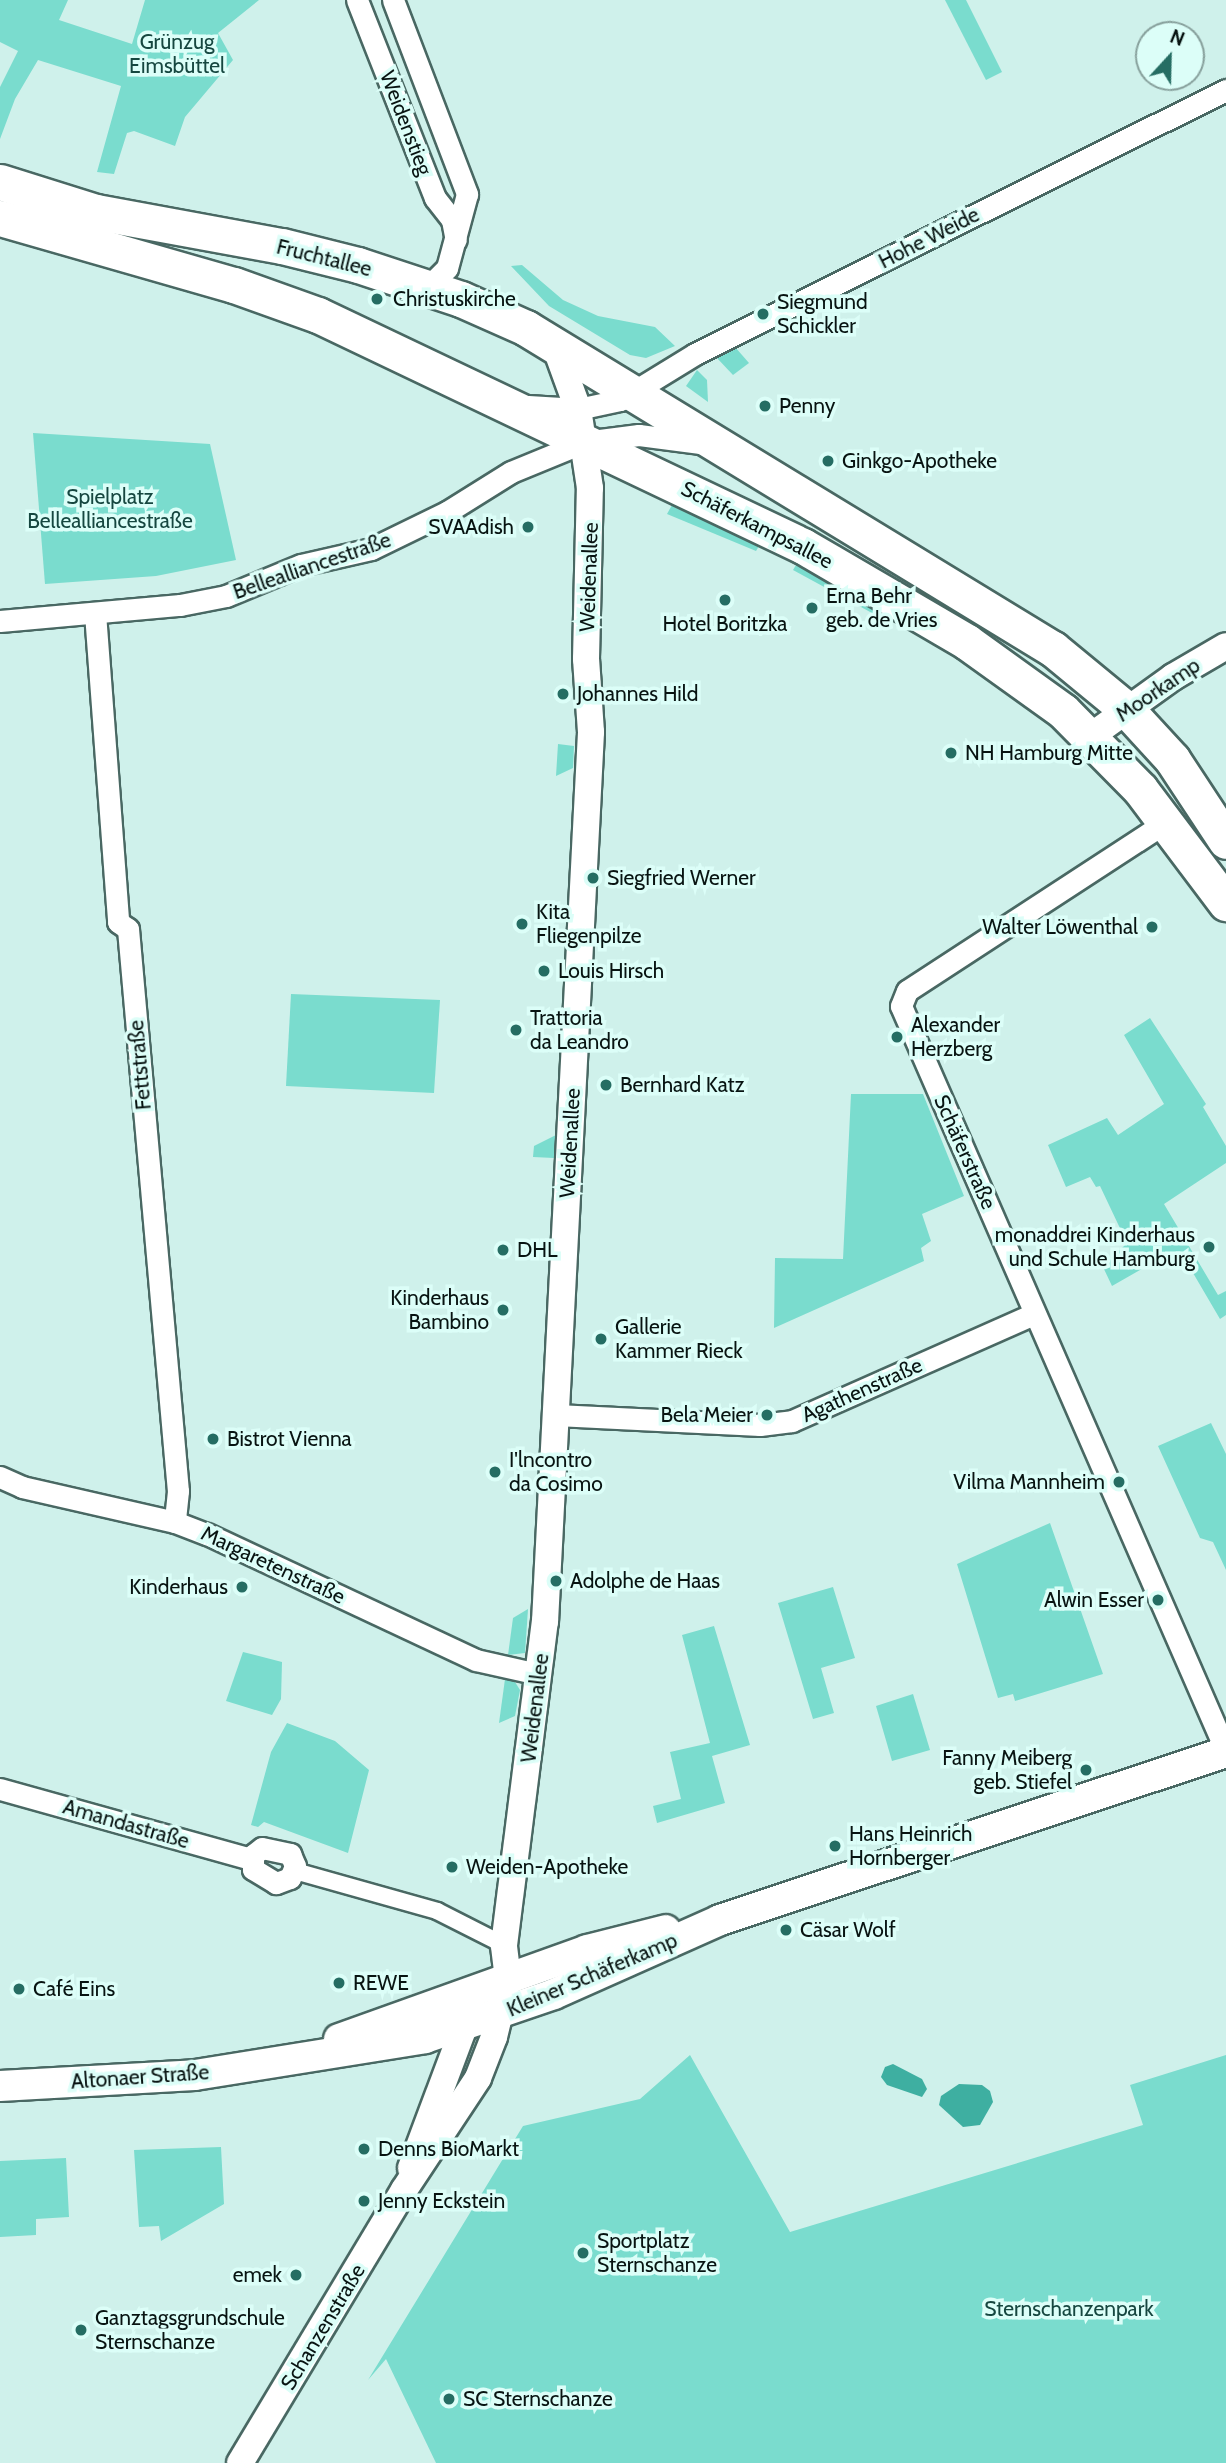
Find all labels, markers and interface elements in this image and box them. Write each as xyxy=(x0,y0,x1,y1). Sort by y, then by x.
north arrow xyxy=(1135,21,1205,91)
text: N xyxy=(1167,25,1188,51)
park label: Grünzug Eimsbüttel xyxy=(129,29,225,79)
street label: Weidenstieg xyxy=(375,67,437,179)
street label: Hohe Weide xyxy=(874,202,984,274)
street label: Fruchtallee xyxy=(274,234,374,282)
place label: Christuskirche xyxy=(393,286,516,312)
marker: Christuskirche xyxy=(367,289,387,309)
place label: Siegmund Schickler xyxy=(777,289,868,339)
marker: Siegmund Schickler xyxy=(755,306,771,322)
place label: Penny xyxy=(779,393,835,419)
marker: Penny xyxy=(757,398,773,414)
place label: Ginkgo-Apotheke xyxy=(842,448,997,474)
marker: Ginkgo-Apotheke xyxy=(820,453,836,469)
street label: Schäferkampsallee xyxy=(677,476,837,574)
park label: Spielplatz Bellealliancestraße xyxy=(27,484,193,534)
place label: SVAAdish xyxy=(428,514,514,540)
marker: SVAAdish xyxy=(520,519,536,535)
street label: Weidenallee xyxy=(574,522,604,632)
street label: Bellealliancestraße xyxy=(230,527,394,605)
place label: Erna Behr geb. de Vries xyxy=(826,583,937,633)
marker: Hotel Boritzka xyxy=(717,592,733,608)
marker: Erna Behr geb. de Vries xyxy=(804,600,820,616)
place label: Hotel Boritzka xyxy=(663,611,787,637)
street label: Moorkamp xyxy=(1111,653,1205,727)
place label: Johannes Hild xyxy=(577,681,698,707)
marker: Johannes Hild xyxy=(555,686,571,702)
place label: NH Hamburg Mitte xyxy=(965,740,1133,766)
marker: NH Hamburg Mitte xyxy=(943,745,959,761)
place label: Siegfried Werner xyxy=(607,865,756,891)
marker: Siegfried Werner xyxy=(585,870,601,886)
place label: Kita Fliegenpilze xyxy=(536,899,642,949)
place label: Walter Löwenthal xyxy=(982,914,1138,940)
marker: Kita Fliegenpilze xyxy=(514,916,530,932)
marker: Walter Löwenthal xyxy=(1144,919,1160,935)
place label: Louis Hirsch xyxy=(558,958,664,984)
marker: Louis Hirsch xyxy=(536,963,552,979)
place label: Trattoria da Leandro xyxy=(530,1005,629,1055)
place label: Alexander Herzberg xyxy=(911,1012,1000,1062)
street label: Fettstraße xyxy=(124,1019,156,1111)
marker: Trattoria da Leandro xyxy=(508,1022,524,1038)
marker: Alexander Herzberg xyxy=(889,1029,905,1045)
place label: Bernhard Katz xyxy=(620,1072,745,1098)
marker: Bernhard Katz xyxy=(598,1077,614,1093)
street label: Weidenallee xyxy=(555,1088,585,1198)
street label: Schäferstraße xyxy=(929,1091,1001,1213)
place label: monaddrei Kinderhaus und Schule Hamburg xyxy=(995,1222,1195,1272)
place label: DHL xyxy=(517,1237,558,1263)
marker: monaddrei Kinderhaus und Schule Hamburg xyxy=(1201,1239,1217,1255)
marker: DHL xyxy=(495,1242,511,1258)
place label: Kinderhaus Bambino xyxy=(390,1285,489,1335)
marker: Kinderhaus Bambino xyxy=(495,1302,511,1318)
place label: Gallerie Kammer Rieck xyxy=(615,1314,743,1364)
marker: Gallerie Kammer Rieck xyxy=(593,1331,609,1347)
street label: Agathenstraße xyxy=(798,1352,926,1428)
place label: Bela Meier xyxy=(661,1402,753,1428)
marker: Bela Meier xyxy=(759,1407,775,1423)
place label: Bistrot Vienna xyxy=(227,1426,352,1452)
marker: Bistrot Vienna xyxy=(205,1431,221,1447)
place label: I'lncontro da Cosimo xyxy=(509,1447,603,1497)
marker: I'lncontro da Cosimo xyxy=(487,1464,503,1480)
place label: Vilma Mannheim xyxy=(953,1469,1105,1495)
marker: Vilma Mannheim xyxy=(1111,1474,1127,1490)
street label: Margaretenstraße xyxy=(197,1521,349,1609)
place label: Adolphe de Haas xyxy=(570,1568,720,1594)
marker: Adolphe de Haas xyxy=(548,1573,564,1589)
place label: Kinderhaus xyxy=(129,1574,228,1600)
marker: Kinderhaus xyxy=(234,1579,250,1595)
place label: Alwin Esser xyxy=(1044,1587,1144,1613)
marker: Alwin Esser xyxy=(1150,1592,1166,1608)
street label: Weidenallee xyxy=(516,1652,554,1764)
place label: Fanny Meiberg geb. Stiefel xyxy=(942,1745,1072,1795)
marker: Fanny Meiberg geb. Stiefel xyxy=(1078,1762,1094,1778)
street label: Amandastraße xyxy=(60,1794,192,1854)
place label: Hans Heinrich Hornberger xyxy=(849,1821,972,1871)
marker: Hans Heinrich Hornberger xyxy=(827,1838,843,1854)
place label: Weiden-Apotheke xyxy=(466,1854,628,1880)
marker: Weiden-Apotheke xyxy=(444,1859,460,1875)
place label: Cäsar Wolf xyxy=(800,1917,896,1943)
marker: Cäsar Wolf xyxy=(778,1922,794,1938)
street label: Kleiner Schäferkamp xyxy=(503,1928,681,2022)
place label: REWE xyxy=(353,1970,409,1996)
marker: REWE xyxy=(331,1975,347,1991)
place label: Café Eins xyxy=(33,1976,115,2002)
marker: Café Eins xyxy=(11,1981,27,1997)
street label: Altonaer Straße xyxy=(70,2060,210,2094)
place label: Denns BioMarkt xyxy=(378,2136,519,2162)
marker: Denns BioMarkt xyxy=(356,2141,372,2157)
place label: Jenny Eckstein xyxy=(378,2188,505,2214)
marker: Jenny Eckstein xyxy=(356,2193,372,2209)
place label: Sportplatz Sternschanze xyxy=(597,2228,717,2278)
marker: Sportplatz Sternschanze xyxy=(575,2245,591,2261)
street label: Schanzenstraße xyxy=(276,2260,370,2394)
place label: emek xyxy=(233,2262,282,2288)
marker: emek xyxy=(288,2267,304,2283)
park label: Sternschanzenpark xyxy=(984,2296,1154,2322)
place label: Ganztagsgrundschule Sternschanze xyxy=(95,2305,285,2355)
marker: Ganztagsgrundschule Sternschanze xyxy=(73,2322,89,2338)
place label: SC Sternschanze xyxy=(463,2386,613,2412)
marker: SC Sternschanze xyxy=(441,2391,457,2407)

